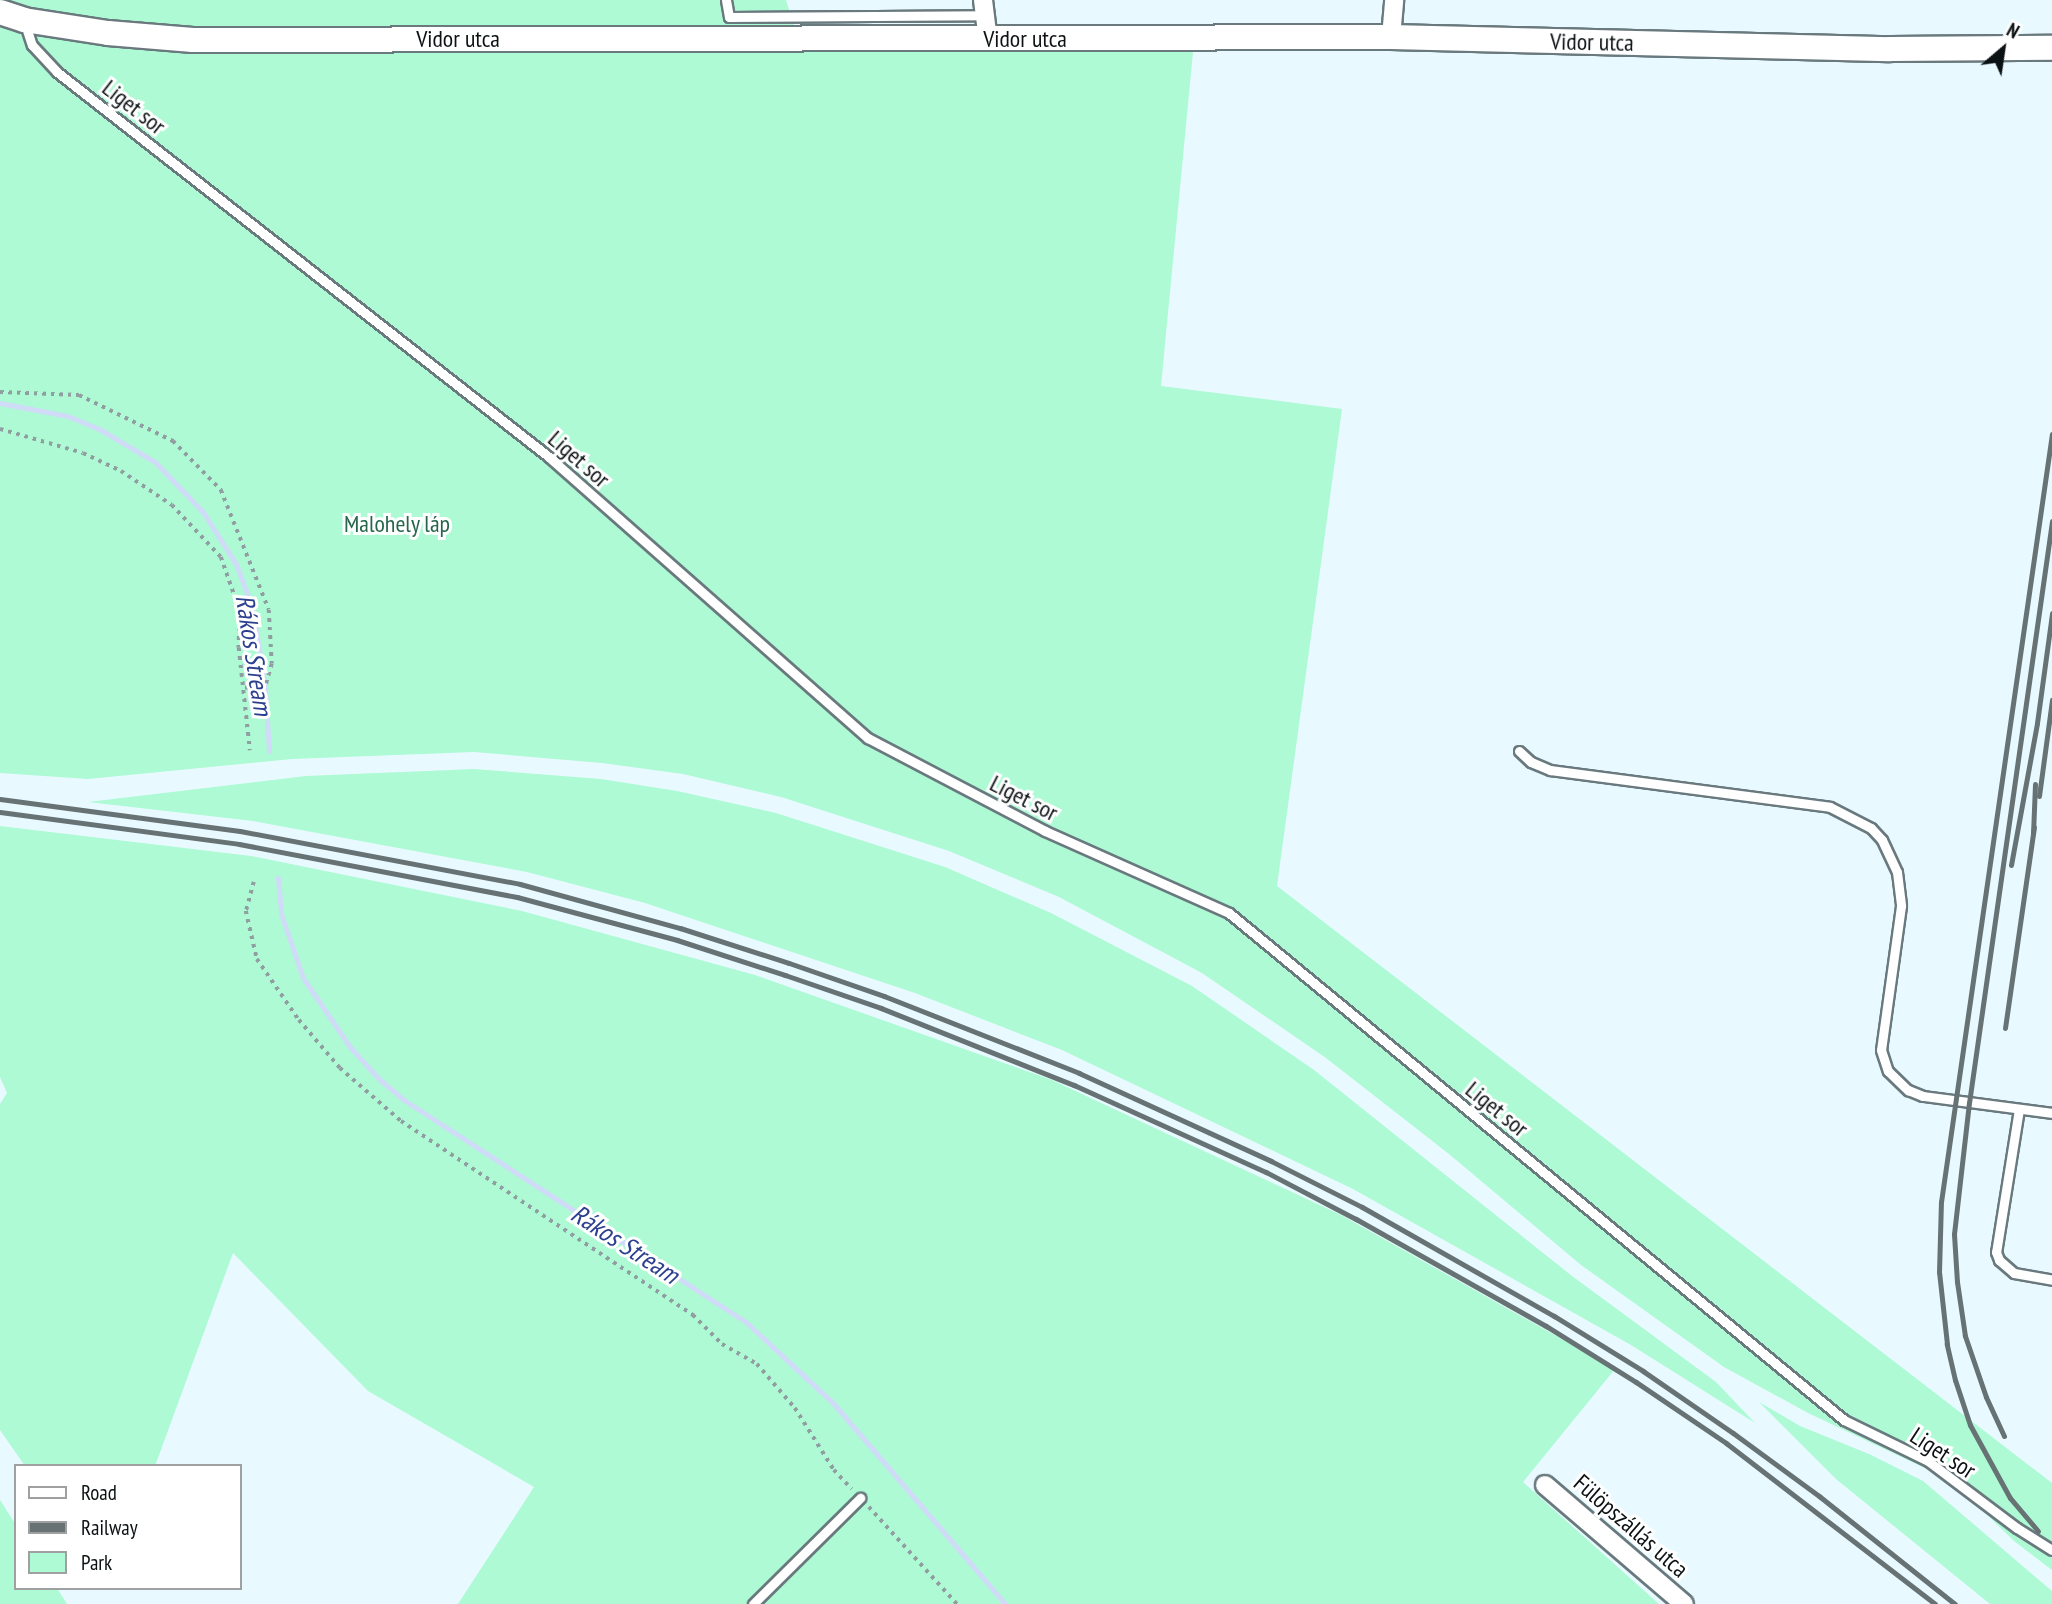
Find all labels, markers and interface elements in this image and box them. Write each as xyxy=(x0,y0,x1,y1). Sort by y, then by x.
north arrow xyxy=(1968,14,2038,84)
text: N xyxy=(2003,18,2023,44)
street label: Vidor utca xyxy=(416,25,500,53)
street label: Vidor utca xyxy=(983,25,1067,53)
street label: Vidor utca xyxy=(1550,27,1634,57)
street label: Liget sor xyxy=(97,73,171,141)
street label: Liget sor xyxy=(542,424,616,494)
park label: Malohely láp xyxy=(344,510,450,538)
water label: Rákos Stream xyxy=(229,592,279,718)
street label: Liget sor xyxy=(985,769,1063,827)
street label: Liget sor xyxy=(1460,1075,1534,1143)
water label: Rákos Stream xyxy=(565,1198,685,1290)
street label: Liget sor xyxy=(1905,1421,1981,1485)
legend xyxy=(14,1464,242,1590)
street label: Fülöpszállás utca xyxy=(1568,1469,1694,1583)
text: Road xyxy=(81,1479,117,1506)
text: Railway xyxy=(81,1514,138,1541)
text: Park xyxy=(81,1549,112,1576)

